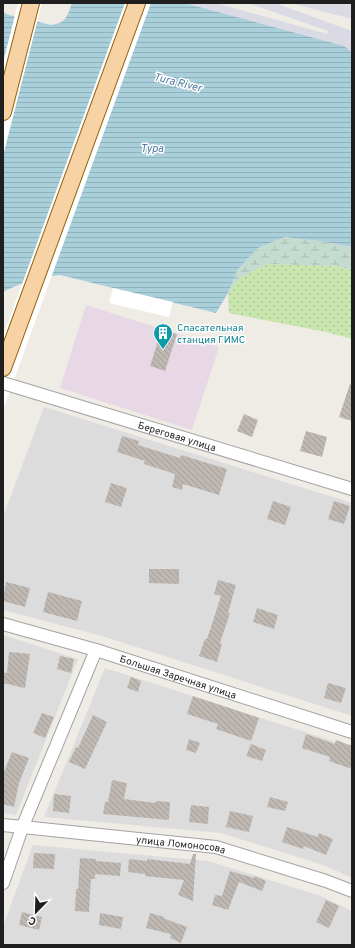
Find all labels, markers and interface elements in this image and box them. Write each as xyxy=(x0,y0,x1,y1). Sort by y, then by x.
water label: Tura River xyxy=(152,70,204,96)
water label: Тура xyxy=(140,142,164,156)
building icon: Спасательная станция ГИМС xyxy=(152,322,174,350)
place label: Спасательная станция ГИМС xyxy=(177,322,245,347)
street label: Береговая улица xyxy=(136,419,217,455)
street label: Большая Заречная улица xyxy=(118,653,238,703)
street label: улица Ломоносова xyxy=(135,834,227,858)
north arrow xyxy=(16,892,56,932)
text: С xyxy=(27,912,38,928)

